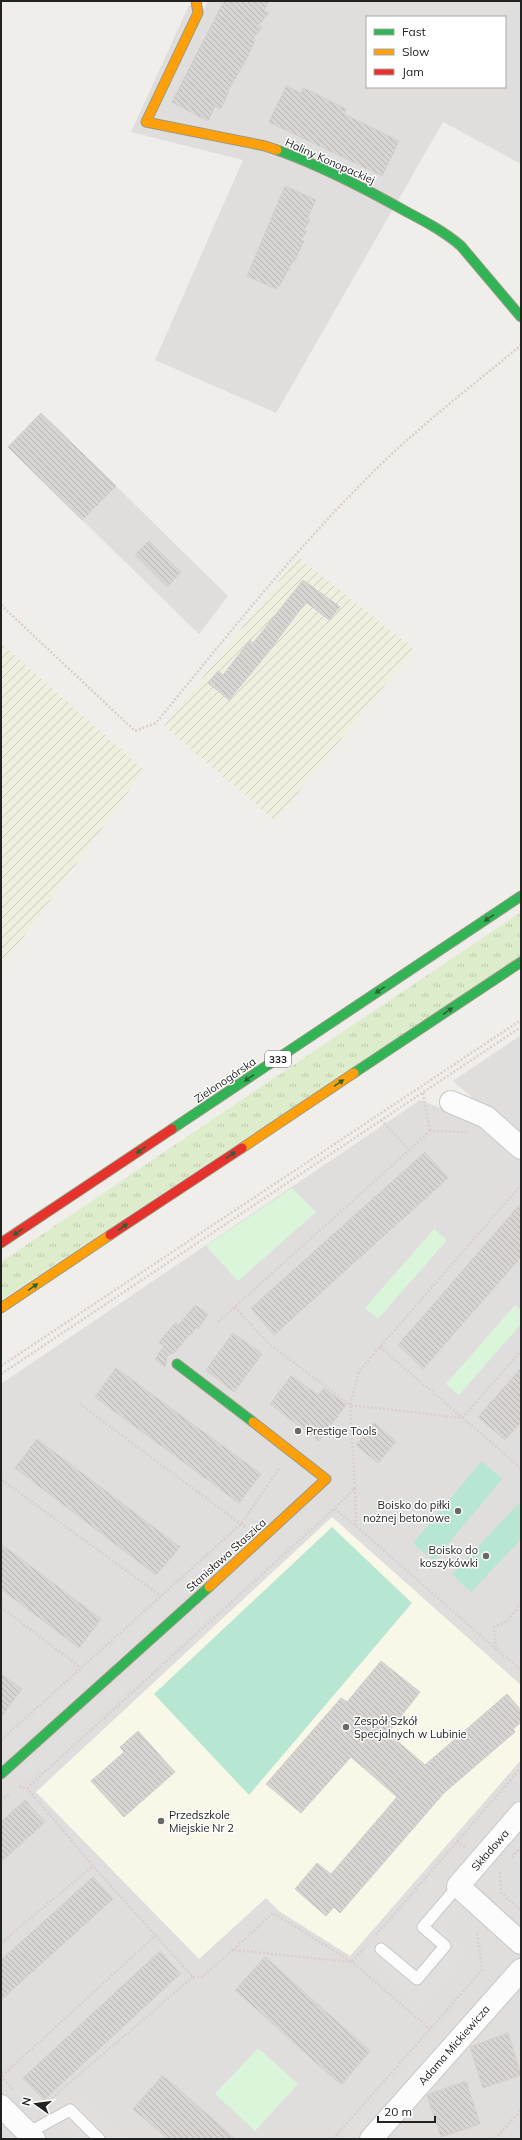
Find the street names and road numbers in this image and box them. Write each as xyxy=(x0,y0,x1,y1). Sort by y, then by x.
street label: Haliny Konopackiej xyxy=(283,135,377,187)
road number: 333 xyxy=(265,1051,291,1067)
street label: Zielonogórska xyxy=(192,1054,258,1106)
street label: Stanisława Staszica xyxy=(183,1515,269,1595)
street label: Składowa xyxy=(468,1826,512,1874)
street label: Adama Mickiewicza xyxy=(415,2002,493,2088)

